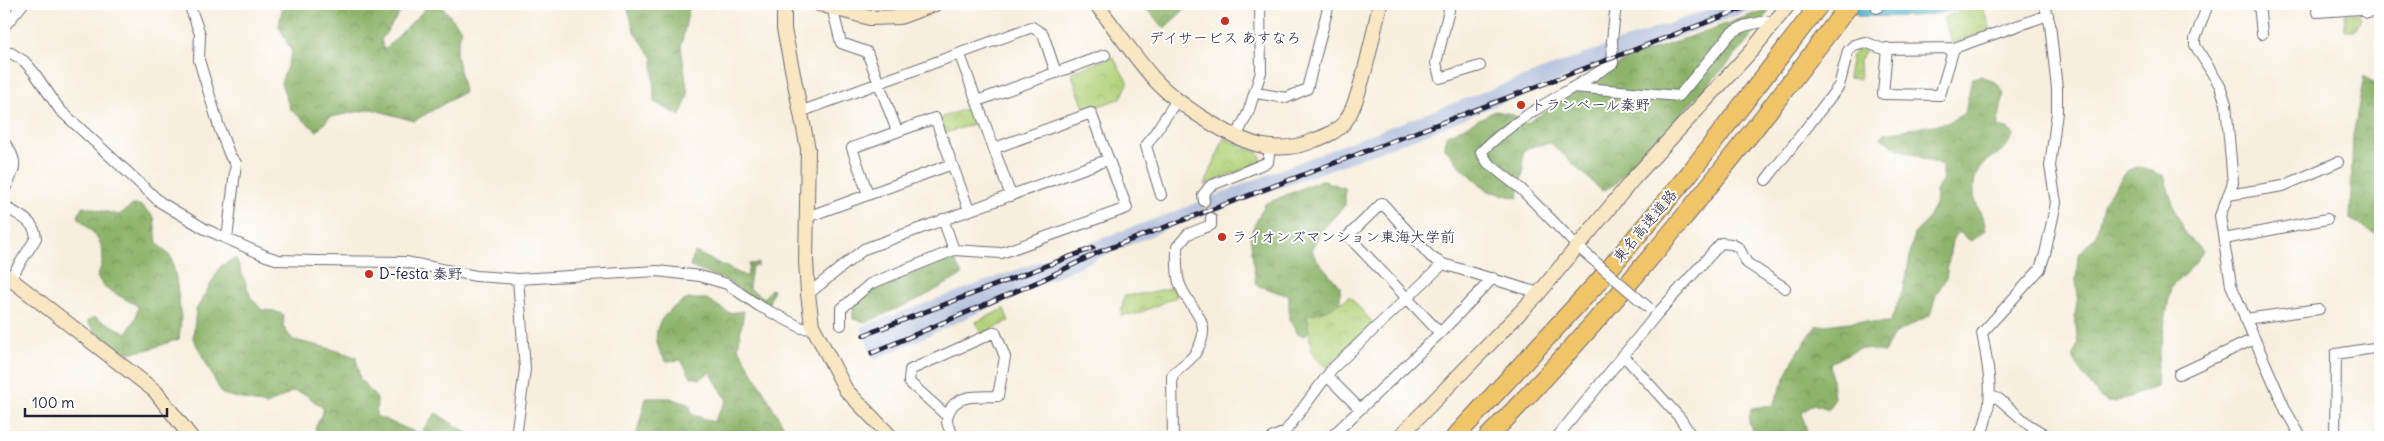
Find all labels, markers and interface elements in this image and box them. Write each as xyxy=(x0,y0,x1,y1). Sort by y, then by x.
marker: デイサービス あすなろ xyxy=(1219,15,1231,27)
place label: デイサービス あすなろ xyxy=(1149,28,1301,47)
place label: トランベール秦野 xyxy=(1531,95,1650,114)
marker: トランベール秦野 xyxy=(1515,99,1527,111)
street label: 東名高速道路 xyxy=(1608,185,1681,266)
place label: ライオンズマンション東海大学前 xyxy=(1232,227,1455,246)
marker: ライオンズマンション東海大学前 xyxy=(1216,231,1228,243)
place label: D-festa 秦野 xyxy=(379,264,462,283)
marker: D-festa 秦野 xyxy=(363,268,375,280)
scale bar xyxy=(25,386,168,418)
text: 100 m xyxy=(32,393,74,412)

